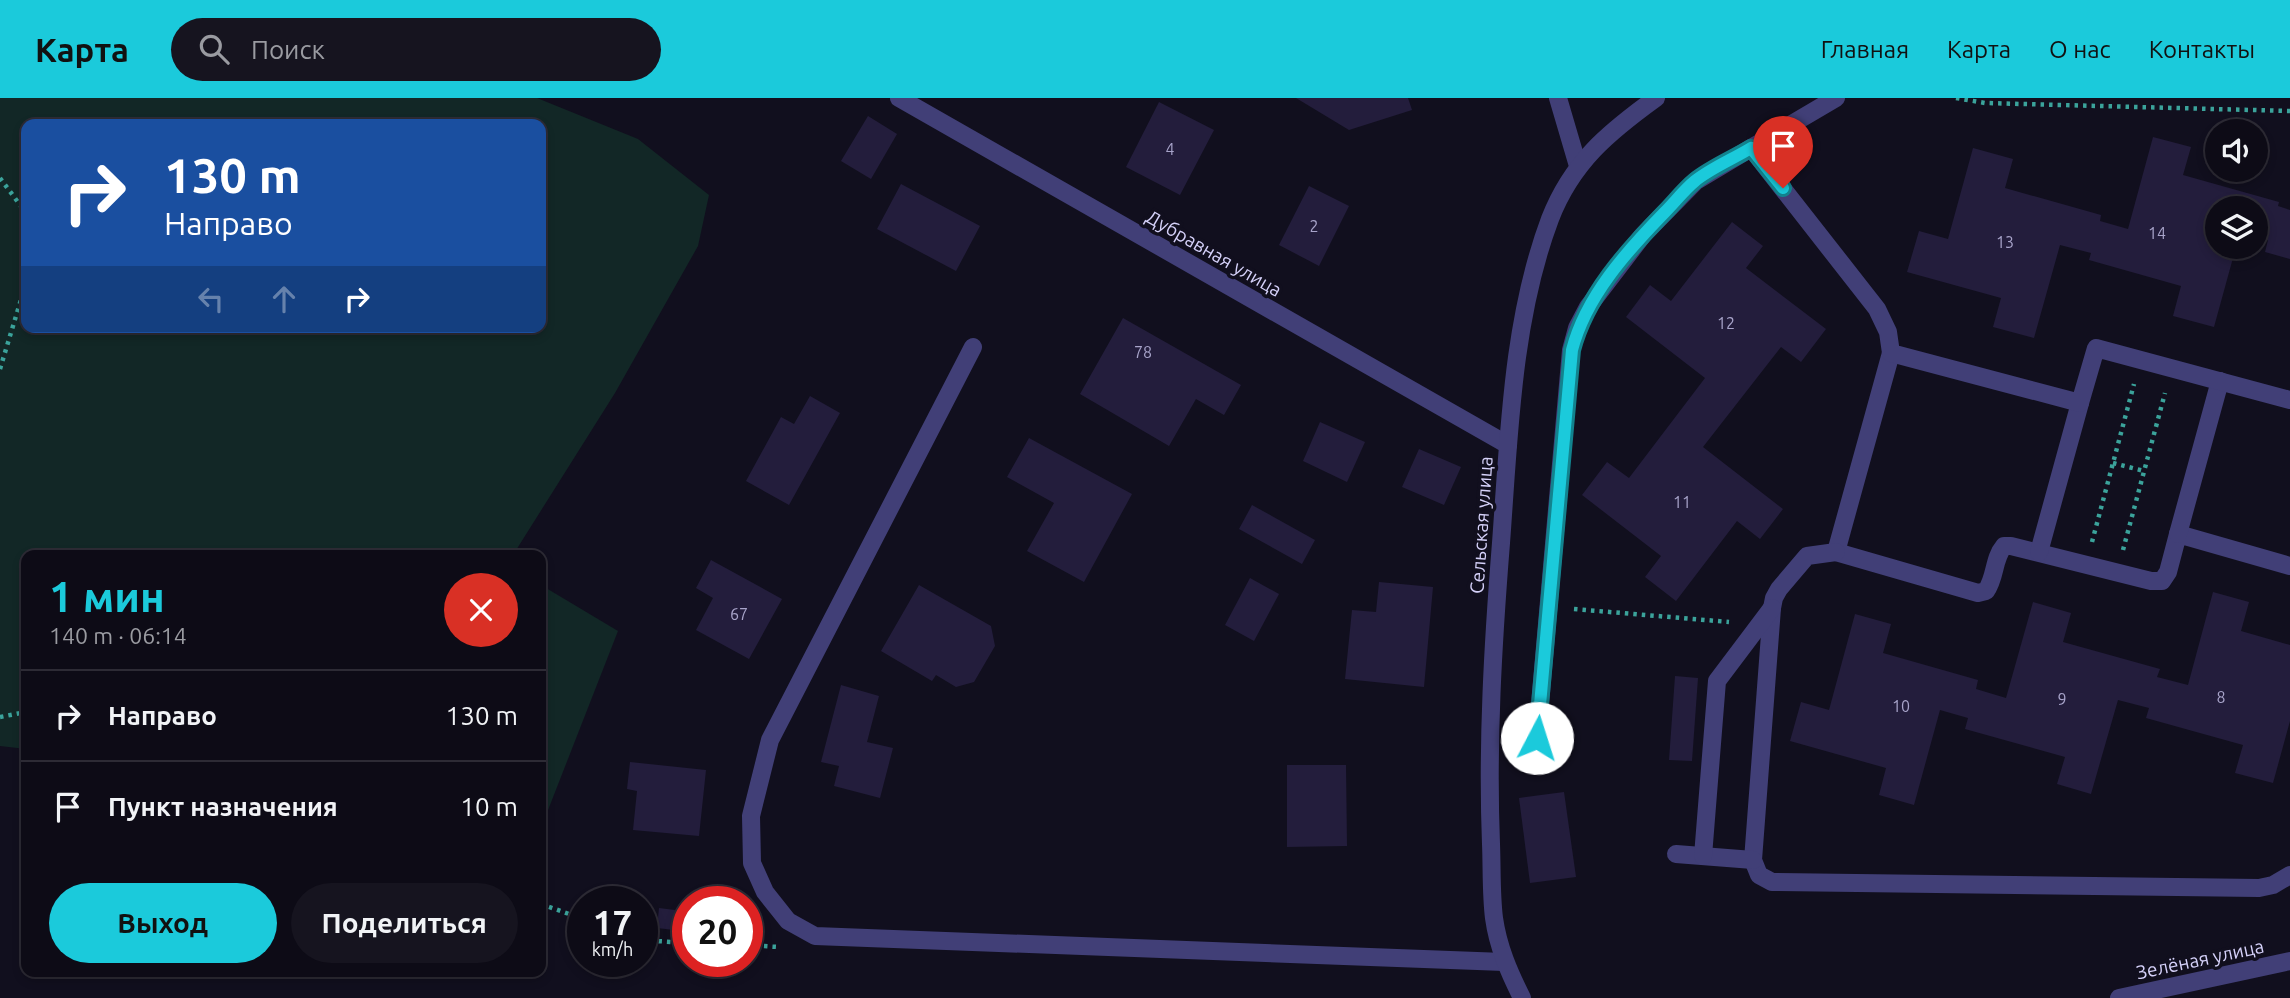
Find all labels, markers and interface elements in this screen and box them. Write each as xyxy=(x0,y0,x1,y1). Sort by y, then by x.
search box xyxy=(171,18,661,81)
icon: search xyxy=(195,30,233,68)
text: Карта xyxy=(35,31,129,68)
text: Поиск xyxy=(251,35,325,64)
text: Главная xyxy=(1821,36,1909,63)
text: Карта xyxy=(1947,36,2011,63)
text: О нас xyxy=(2049,36,2111,63)
text: Контакты xyxy=(2149,36,2255,63)
pin xyxy=(1753,116,1813,188)
map controls xyxy=(2205,119,2268,259)
button: sound xyxy=(2205,119,2268,182)
icon: arrive xyxy=(1764,127,1802,165)
house number: 4 xyxy=(1165,140,1175,158)
icon: right xyxy=(49,147,140,238)
text: 130 m xyxy=(164,147,301,202)
button: layers xyxy=(2205,196,2268,259)
text: Направо xyxy=(164,205,293,241)
street label: Дубравная улица xyxy=(1142,205,1286,301)
house number: 2 xyxy=(1309,217,1319,235)
house number: 14 xyxy=(2148,224,2166,242)
house number: 13 xyxy=(1996,233,2014,251)
icon: left xyxy=(192,280,230,318)
icon: ahead xyxy=(265,280,303,318)
icon: right xyxy=(338,280,376,318)
house number: 12 xyxy=(1717,314,1735,332)
house number: 78 xyxy=(1134,343,1152,361)
street label: Сельская улица xyxy=(1465,455,1497,595)
house number: 11 xyxy=(1673,493,1691,511)
text: 1 мин xyxy=(49,573,165,620)
button: close xyxy=(444,573,518,647)
house number: 67 xyxy=(730,605,748,623)
text: 140 m · 06:14 xyxy=(49,623,187,648)
house number: 8 xyxy=(2216,688,2226,706)
house number: 9 xyxy=(2057,690,2067,708)
icon: right xyxy=(49,697,87,735)
house number: 10 xyxy=(1892,697,1910,715)
text: Направо xyxy=(108,701,217,730)
text: 130 m xyxy=(446,701,518,730)
position arrow xyxy=(1500,701,1574,775)
icon: arrive xyxy=(49,788,87,826)
text: Пункт назначения xyxy=(108,792,338,821)
text: 10 m xyxy=(460,792,518,821)
button: Выход xyxy=(49,883,277,963)
button: Поделиться xyxy=(291,883,518,963)
speed limit sign: 20 xyxy=(672,886,763,977)
text: 17 xyxy=(593,902,632,942)
street label: Зелёная улица xyxy=(2134,935,2266,983)
text: km/h xyxy=(592,939,633,959)

